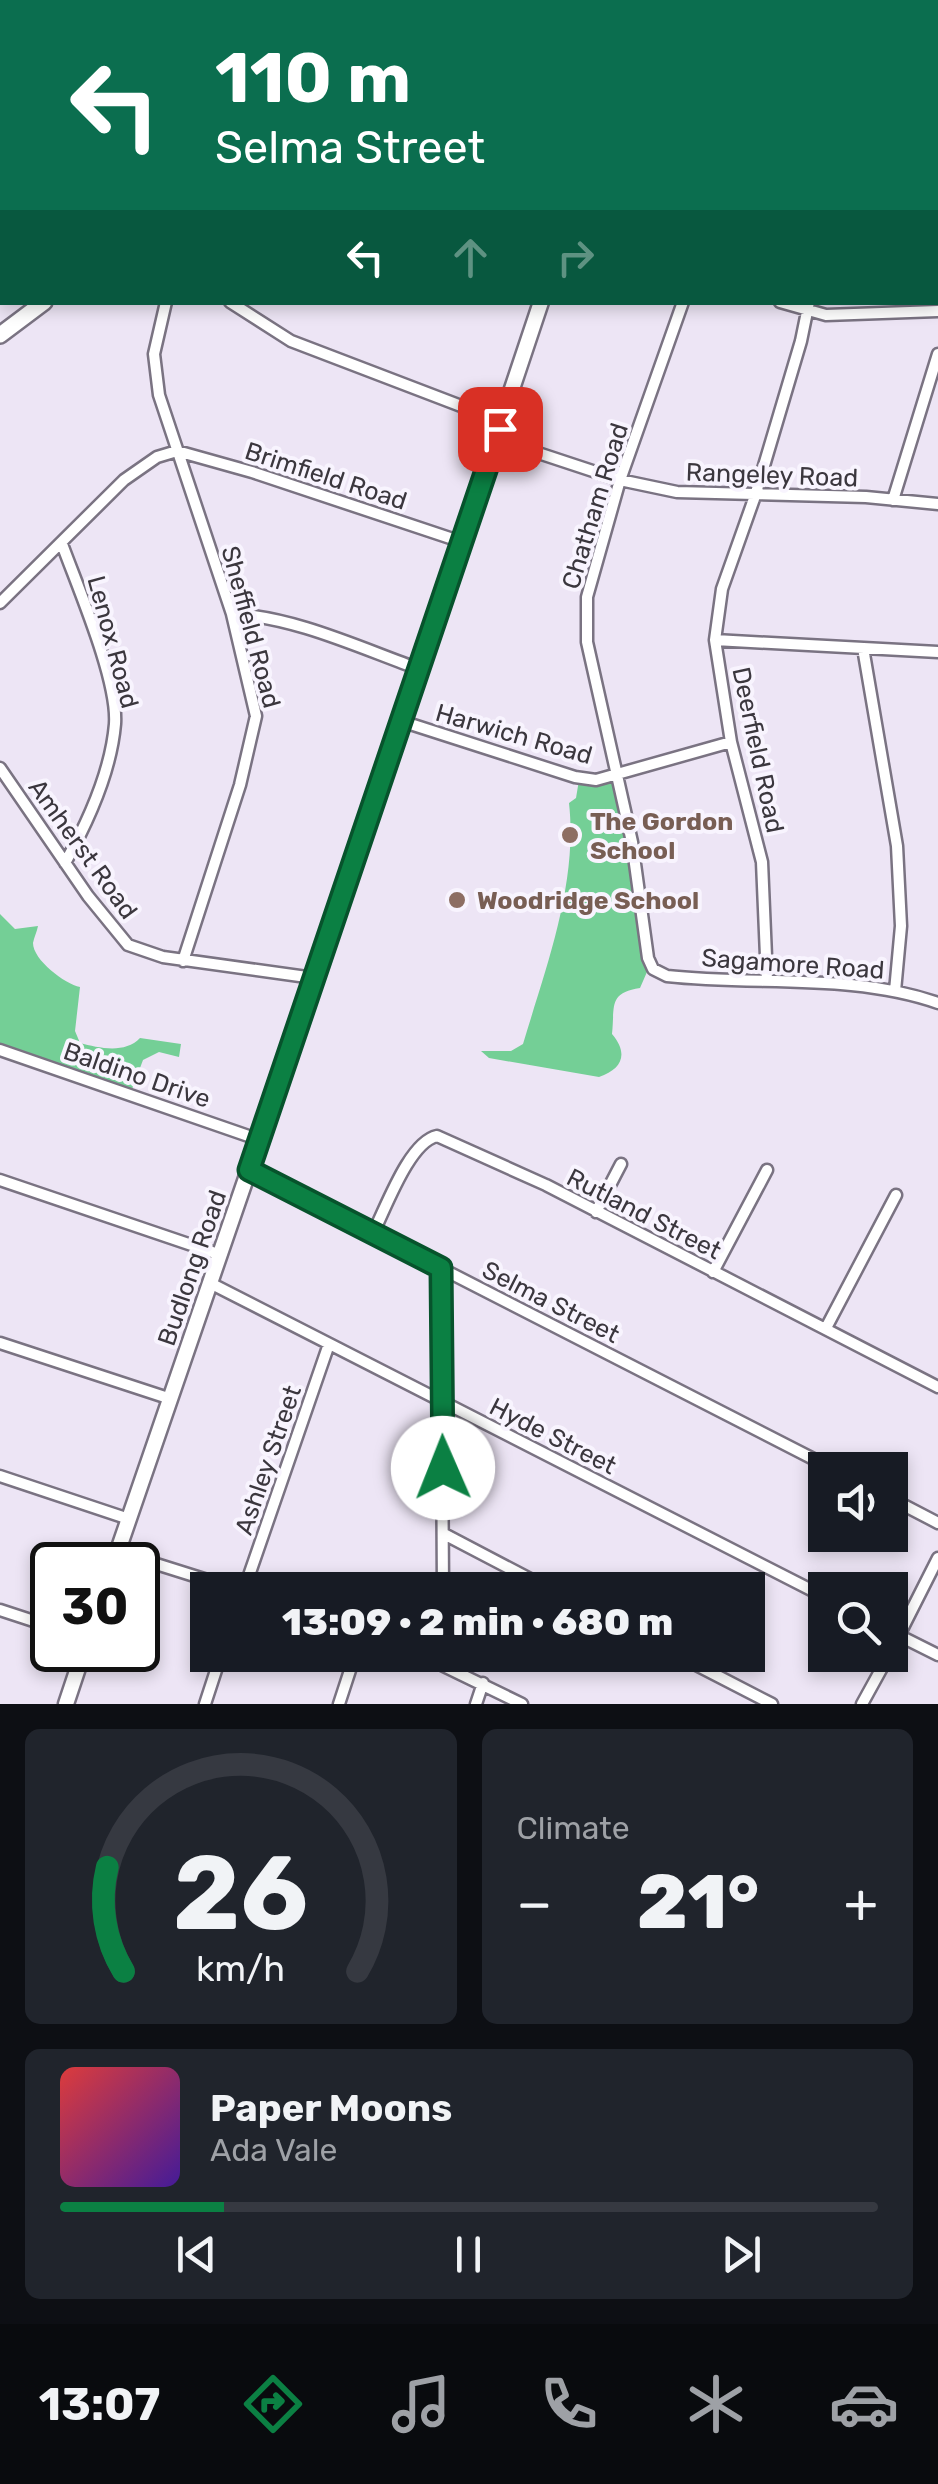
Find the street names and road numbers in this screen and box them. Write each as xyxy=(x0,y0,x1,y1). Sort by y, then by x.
street label: Chatham Road xyxy=(556,420,634,592)
street label: Brimfield Road xyxy=(241,436,411,516)
street label: Rangeley Road xyxy=(685,458,859,492)
street label: Sheffield Road xyxy=(215,543,287,711)
street label: Lenox Road xyxy=(81,573,145,711)
street label: Deerfield Road xyxy=(726,664,790,836)
street label: Harwich Road xyxy=(432,698,596,770)
street label: Amherst Road xyxy=(23,773,143,925)
street label: Sagamore Road xyxy=(701,943,885,985)
street label: Baldino Drive xyxy=(60,1036,214,1114)
street label: Rutland Street xyxy=(562,1163,726,1265)
street label: Budlong Road xyxy=(152,1186,232,1350)
street label: Selma Street xyxy=(478,1255,625,1349)
street label: Ashley Street xyxy=(229,1381,307,1538)
street label: Hyde Street xyxy=(485,1392,621,1480)

